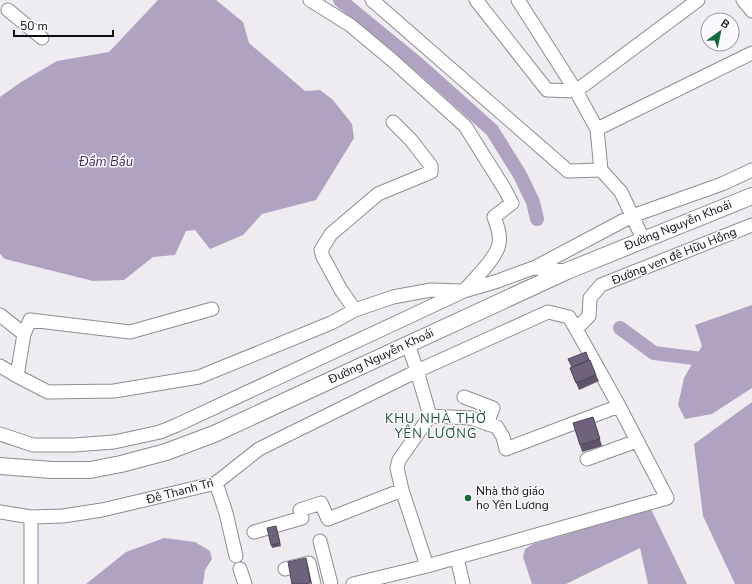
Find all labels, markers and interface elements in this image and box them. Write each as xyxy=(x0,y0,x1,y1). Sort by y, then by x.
scale bar xyxy=(14,12,113,38)
north arrow xyxy=(700,12,740,52)
text: B xyxy=(718,16,732,32)
text: 50 m xyxy=(20,18,48,34)
water label: Đầm Bầu xyxy=(79,153,133,171)
street label: Đường Nguyễn Khoái xyxy=(621,196,734,254)
street label: Đường ven đê Hữu Hồng xyxy=(608,224,739,289)
street label: Đường Nguyễn Khoái xyxy=(325,325,436,388)
district label: KHU NHÀ THỜ YÊN LƯƠNG xyxy=(385,409,487,443)
street label: Đê Thanh Trì xyxy=(144,474,215,508)
place label: Nhà thờ giáo họ Yên Lương xyxy=(476,483,549,513)
marker: Nhà thờ giáo họ Yên Lương xyxy=(463,493,473,503)

